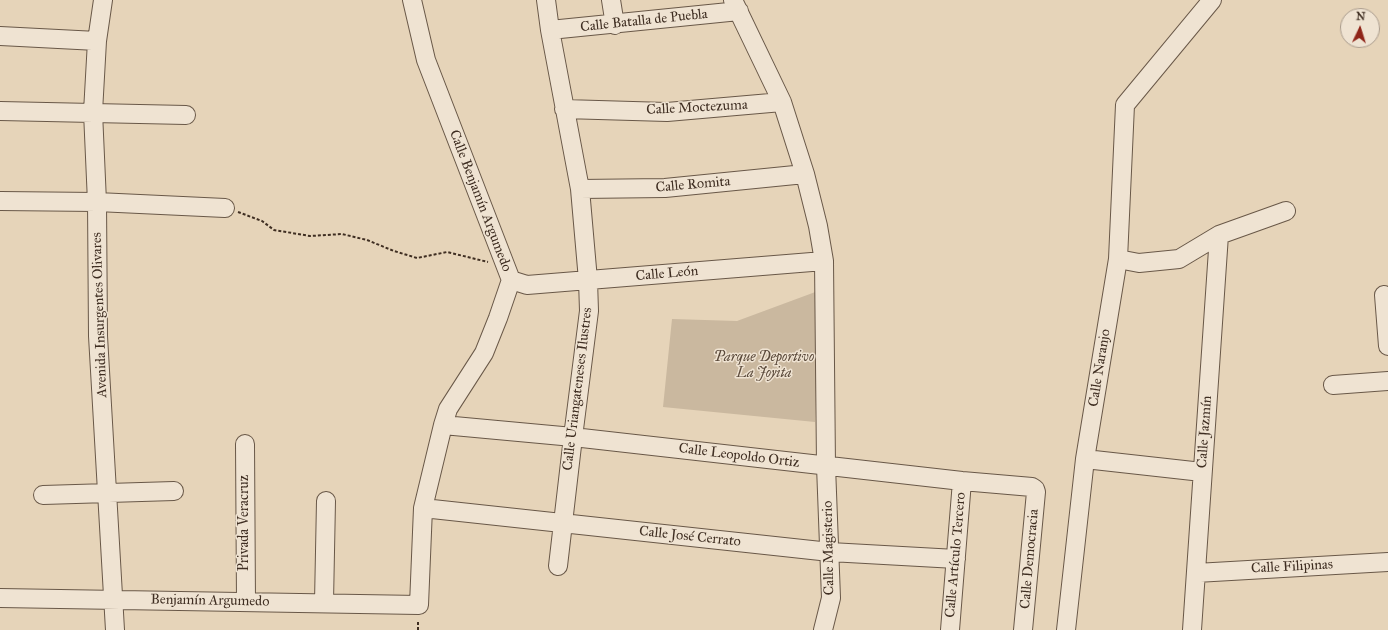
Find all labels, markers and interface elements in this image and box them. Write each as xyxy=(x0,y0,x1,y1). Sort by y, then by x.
street label: Calle Batalla de Puebla xyxy=(579,6,709,36)
north arrow xyxy=(1340,8,1380,48)
text: N xyxy=(1356,10,1366,23)
street label: Calle Moctezuma xyxy=(646,97,748,119)
street label: Calle Benjamín Argumedo xyxy=(445,128,515,274)
street label: Calle Romita xyxy=(655,173,731,197)
street label: Avenida Insurgentes Olivares xyxy=(89,232,111,398)
street label: Calle León xyxy=(635,263,699,285)
street label: Calle Uriangateneses Ilustres xyxy=(560,307,596,471)
street label: Calle Naranjo xyxy=(1086,328,1114,408)
park label: Parque Deportivo La Joyita xyxy=(714,350,814,382)
street label: Calle Jazmín xyxy=(1194,395,1216,469)
street label: Calle Leopoldo Ortiz xyxy=(678,440,800,472)
street label: Privada Veracruz xyxy=(237,475,253,571)
street label: Calle Artículo Tercero xyxy=(942,491,970,619)
street label: Calle Magisterio xyxy=(820,501,838,595)
street label: Calle Democracia xyxy=(1017,508,1043,610)
street label: Calle José Cerrato xyxy=(638,523,742,551)
street label: Calle Filipinas xyxy=(1251,556,1333,578)
street label: Benjamín Argumedo xyxy=(150,592,270,610)

